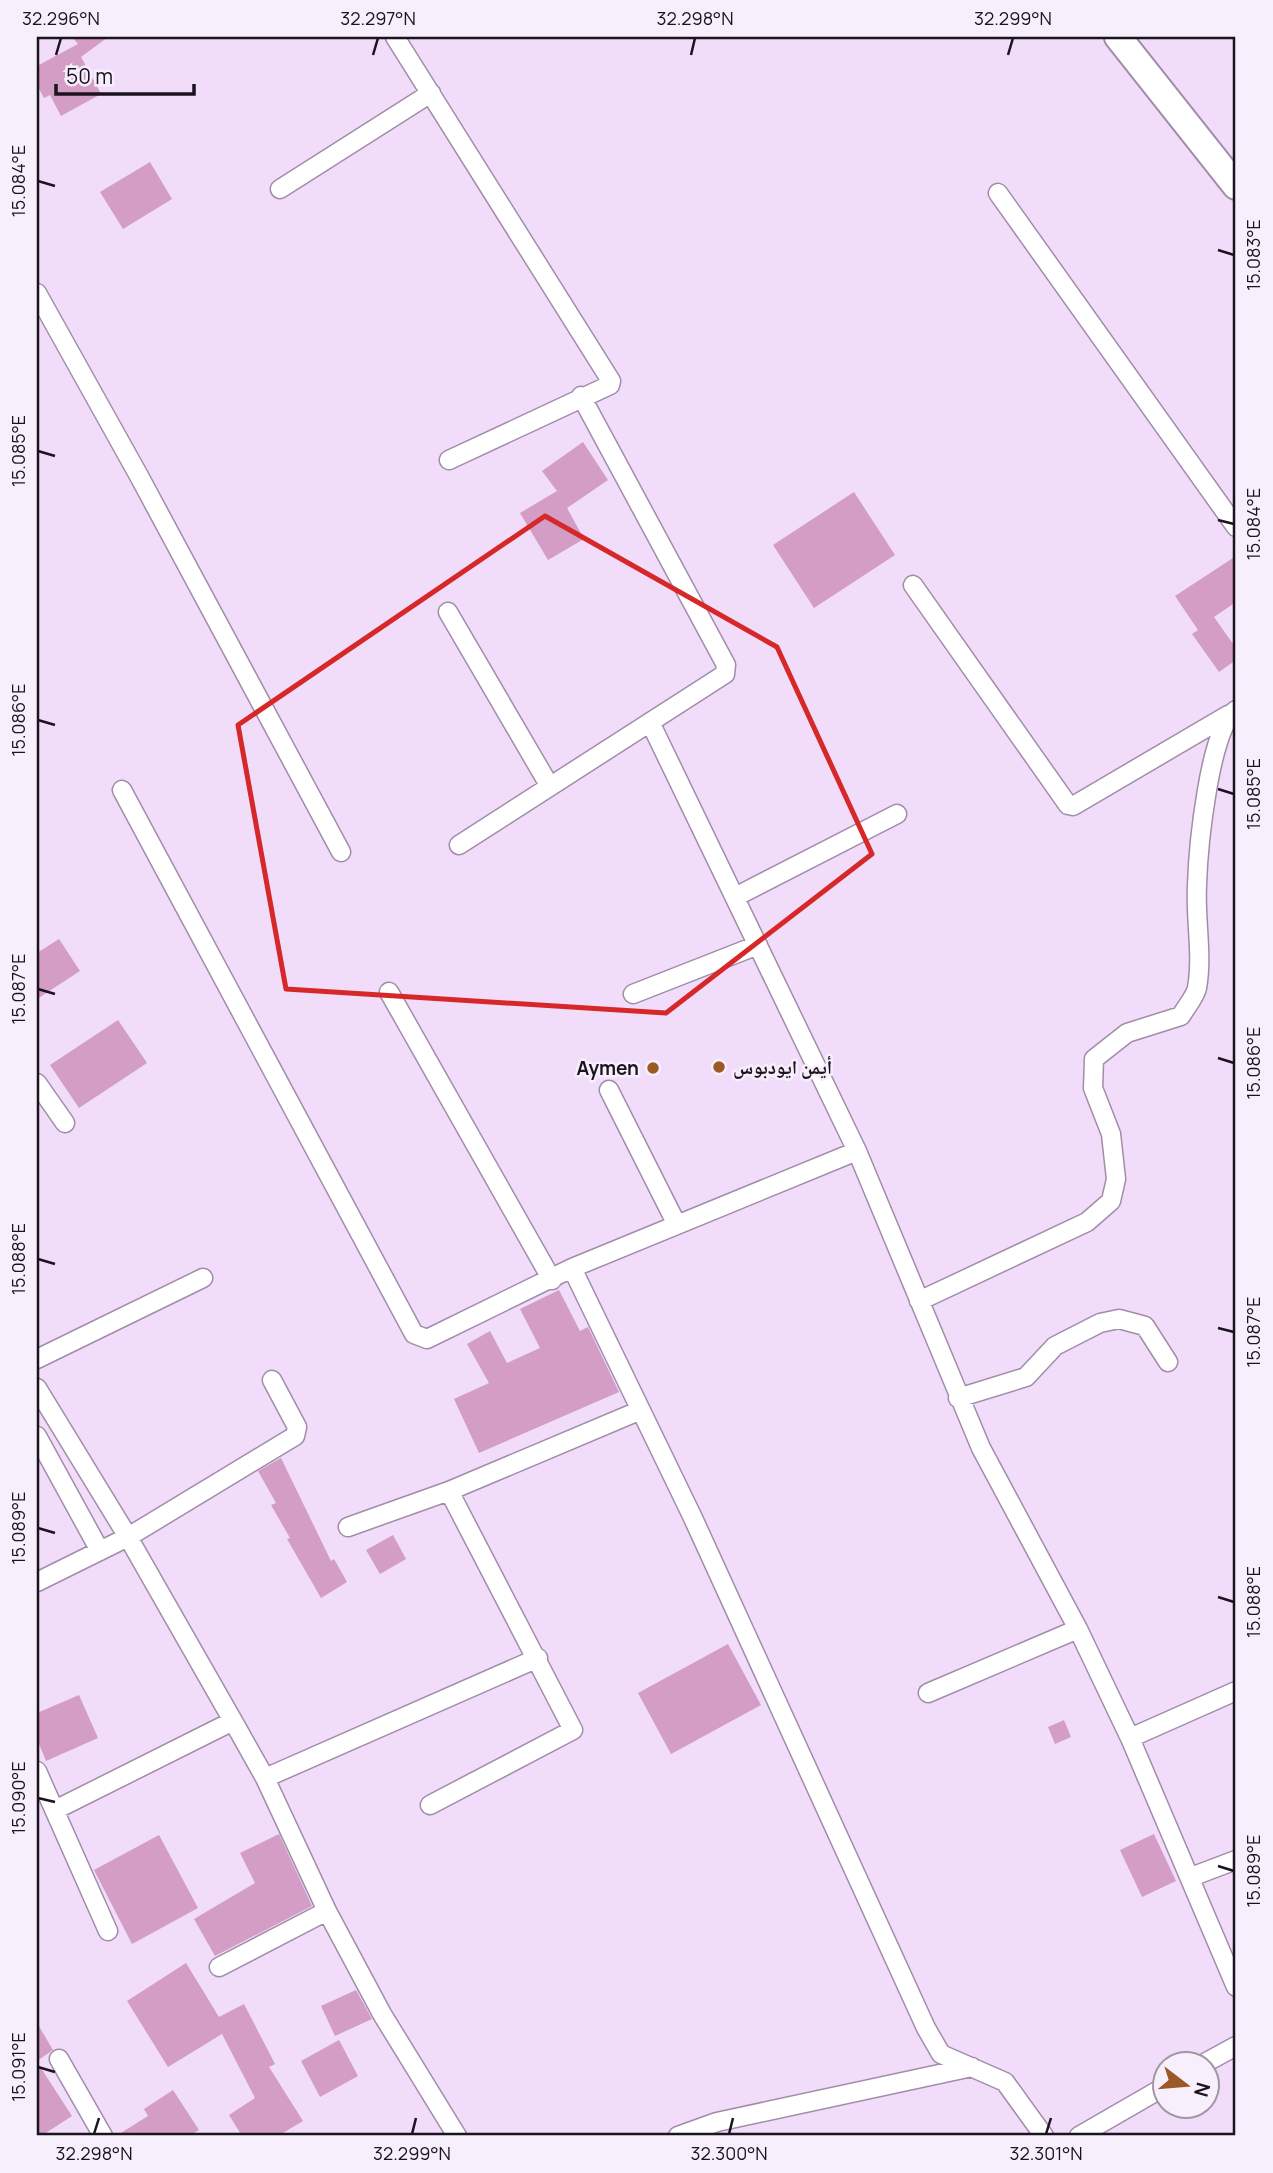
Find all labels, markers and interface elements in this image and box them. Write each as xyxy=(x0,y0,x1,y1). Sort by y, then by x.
text: 32.296°N xyxy=(22,6,100,30)
text: 32.297°N xyxy=(340,6,416,30)
text: 32.298°N xyxy=(656,6,734,30)
text: 32.299°N xyxy=(974,6,1052,30)
scale bar xyxy=(56,52,194,96)
text: 50 m xyxy=(66,62,113,90)
text: 15.084°E xyxy=(6,145,30,217)
text: 15.083°E xyxy=(1241,219,1265,291)
text: 15.085°E xyxy=(6,415,30,487)
text: 15.084°E xyxy=(1241,488,1265,560)
text: 15.086°E xyxy=(6,684,30,756)
text: 15.085°E xyxy=(1241,758,1265,830)
text: 15.087°E xyxy=(6,954,30,1024)
text: 15.086°E xyxy=(1241,1027,1265,1099)
place label: أيمن ايودبوس xyxy=(733,1054,832,1080)
place label: Aymen xyxy=(577,1055,639,1081)
marker: أيمن ايودبوس xyxy=(711,1059,727,1075)
marker: Aymen xyxy=(645,1060,661,1076)
text: 15.088°E xyxy=(6,1223,30,1295)
text: 15.087°E xyxy=(1241,1297,1265,1367)
text: 15.089°E xyxy=(6,1492,30,1564)
text: 15.088°E xyxy=(1241,1566,1265,1638)
text: 15.090°E xyxy=(6,1761,30,1835)
text: 15.089°E xyxy=(1241,1835,1265,1907)
text: 15.091°E xyxy=(6,2032,30,2102)
north arrow xyxy=(1150,2050,1220,2120)
text: N xyxy=(1188,2080,1217,2100)
text: 32.298°N xyxy=(55,2141,133,2165)
text: 32.299°N xyxy=(373,2141,451,2165)
text: 32.300°N xyxy=(690,2141,768,2165)
text: 32.301°N xyxy=(1009,2141,1083,2165)

